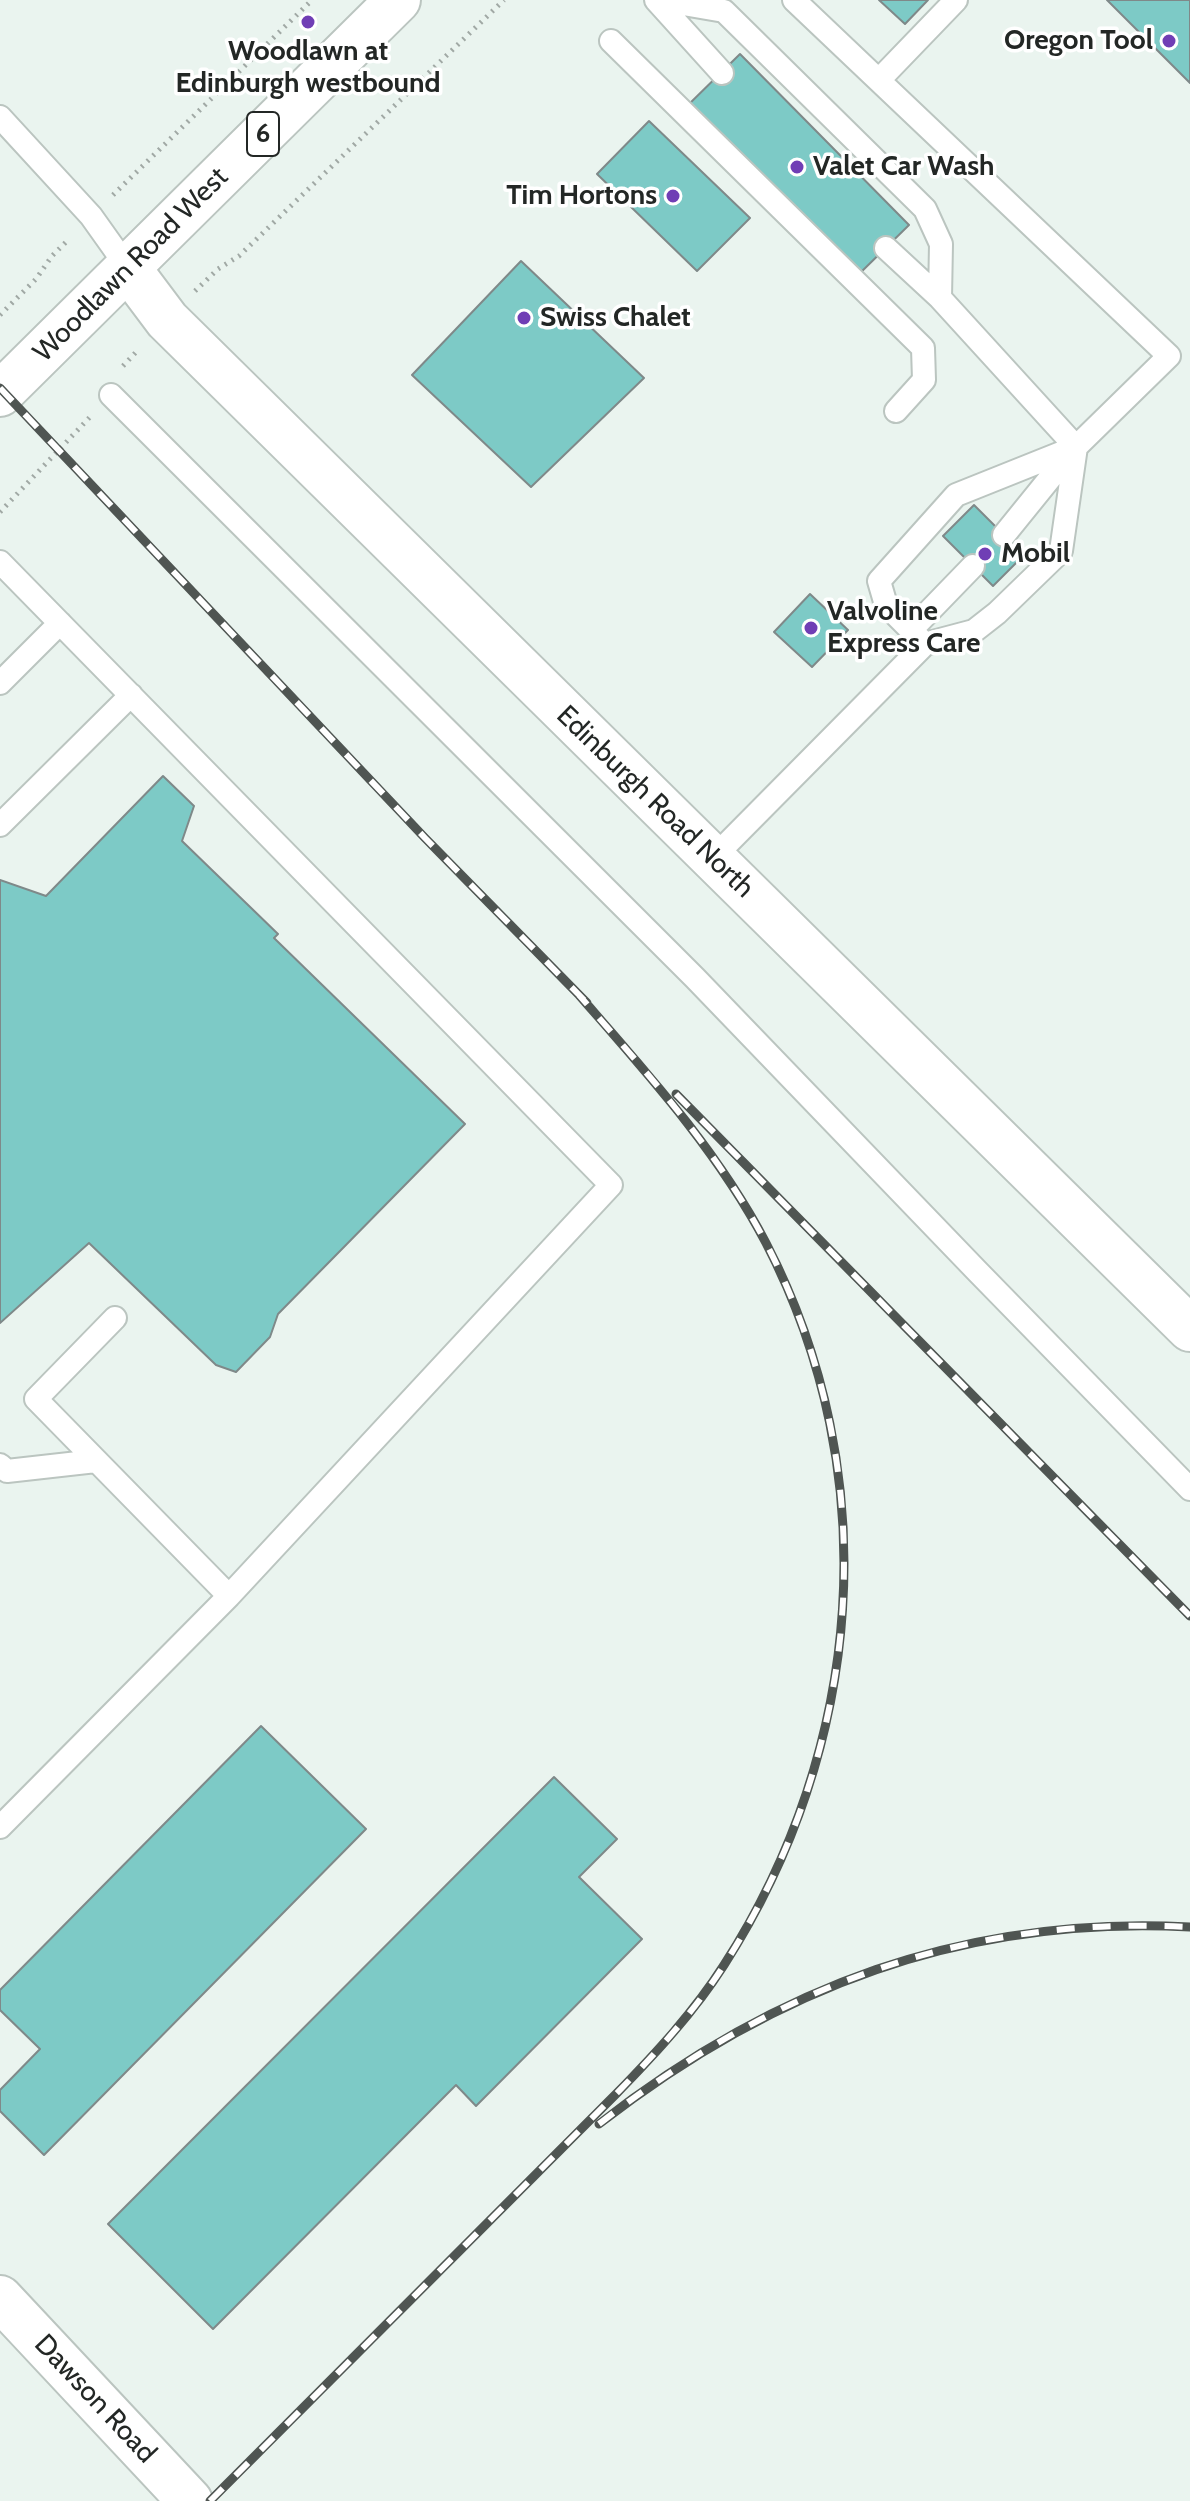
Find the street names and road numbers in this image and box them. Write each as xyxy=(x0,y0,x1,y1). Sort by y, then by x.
road number: 6 xyxy=(247,112,279,156)
street label: Woodlawn Road West xyxy=(27,161,235,369)
street label: Edinburgh Road North xyxy=(549,699,761,905)
street label: Dawson Road xyxy=(27,2328,163,2470)

